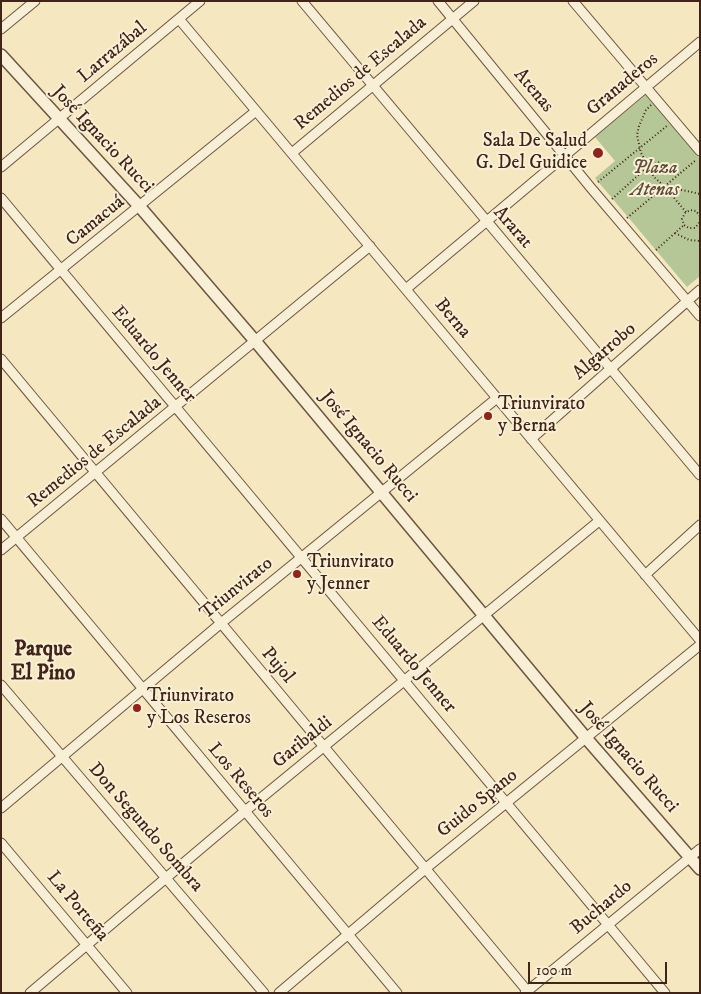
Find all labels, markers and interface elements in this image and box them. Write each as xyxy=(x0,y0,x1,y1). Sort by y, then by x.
street label: Remedios de Escalada xyxy=(290,12,432,136)
street label: Larrazábal xyxy=(74,18,152,88)
street label: Granaderos xyxy=(583,48,663,122)
street label: Atenas xyxy=(508,64,558,118)
street label: José Ignacio Rucci xyxy=(46,81,158,199)
place label: Sala De Salud G. Del Guidice xyxy=(476,131,587,175)
marker: Sala De Salud G. Del Guidice xyxy=(591,146,605,160)
park label: Plaza Atenas xyxy=(631,158,679,202)
street label: Camacuá xyxy=(62,192,130,252)
street label: Ararat xyxy=(487,202,537,254)
street label: Berna xyxy=(429,294,475,344)
street label: Eduardo Jenner xyxy=(106,302,200,408)
street label: Algarrobo xyxy=(569,318,641,386)
street label: José Ignacio Rucci xyxy=(315,386,421,508)
street label: Remedios de Escalada xyxy=(24,392,166,514)
place label: Triunvirato y Berna xyxy=(498,394,585,438)
marker: Triunvirato y Berna xyxy=(482,410,494,422)
place label: Triunvirato y Jenner xyxy=(307,552,394,596)
street label: Triunvirato xyxy=(196,553,278,625)
marker: Triunvirato y Jenner xyxy=(291,568,303,580)
street label: Eduardo Jenner xyxy=(366,612,460,718)
district label: Parque El Pino xyxy=(11,638,75,688)
street label: Pujol xyxy=(256,643,298,689)
place label: Triunvirato y Los Reseros xyxy=(147,686,251,730)
street label: José Ignacio Rucci xyxy=(574,698,682,818)
marker: Triunvirato y Los Reseros xyxy=(131,702,143,714)
street label: Garibaldi xyxy=(268,712,338,774)
street label: Los Reseros xyxy=(202,739,278,823)
street label: Don Segundo Sombra xyxy=(83,759,207,897)
street label: Guido Spano xyxy=(433,765,523,843)
street label: La Porteña xyxy=(41,867,113,947)
street label: Buchardo xyxy=(567,876,637,940)
scale bar xyxy=(531,952,670,984)
text: 100 m xyxy=(536,961,572,980)

